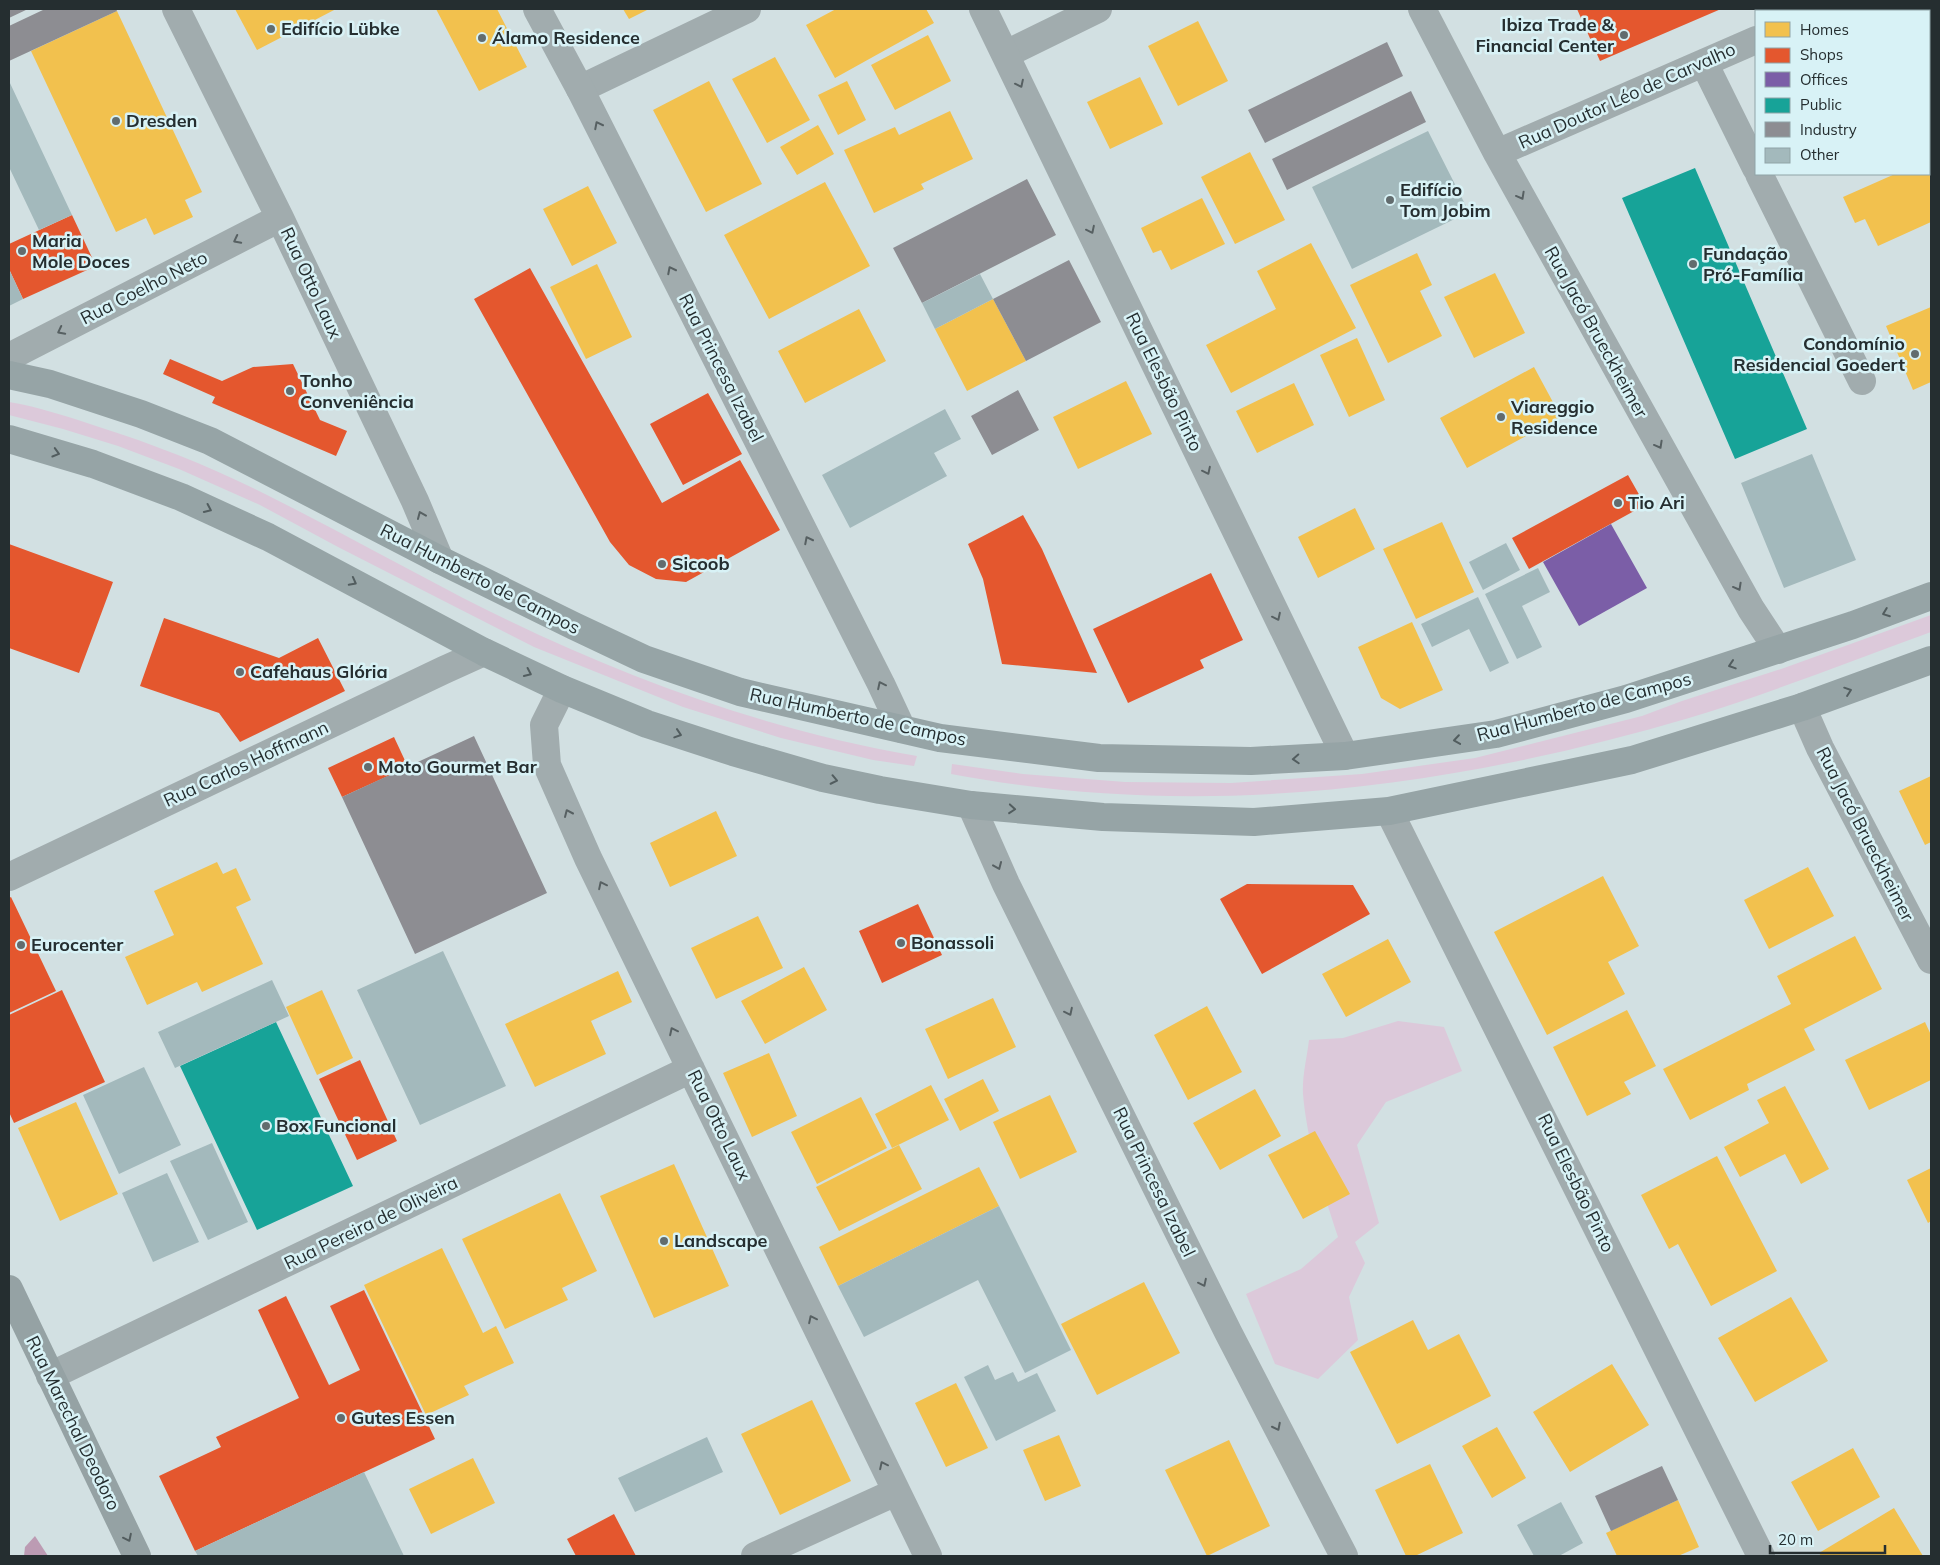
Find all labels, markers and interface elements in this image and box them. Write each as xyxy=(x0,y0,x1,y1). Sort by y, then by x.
legend xyxy=(1755,10,1930,175)
place label: Ibiza Trade & Financial Center xyxy=(1475,13,1615,57)
place label: Edifício Lübke xyxy=(281,17,400,40)
text: Homes xyxy=(1800,20,1849,39)
marker: Edifício Lübke xyxy=(265,23,277,35)
place label: Álamo Residence xyxy=(492,26,640,49)
marker: Ibiza Trade & Financial Center xyxy=(1618,29,1630,41)
marker: Álamo Residence xyxy=(476,32,488,44)
street label: Rua Doutor Léo de Carvalho xyxy=(1515,37,1739,154)
text: Shops xyxy=(1800,45,1843,64)
text: Offices xyxy=(1800,70,1848,89)
one-way arrow xyxy=(1014,79,1024,88)
text: Public xyxy=(1800,95,1842,114)
place label: Dresden xyxy=(126,109,197,132)
marker: Dresden xyxy=(110,115,122,127)
text: Industry xyxy=(1800,120,1857,139)
one-way arrow xyxy=(594,121,604,130)
text: Other xyxy=(1800,145,1840,164)
place label: Edifício Tom Jobim xyxy=(1400,178,1491,222)
one-way arrow xyxy=(1515,190,1525,199)
marker: Edifício Tom Jobim xyxy=(1384,194,1396,206)
street label: Rua Otto Laux xyxy=(276,223,347,342)
one-way arrow xyxy=(1084,225,1095,234)
place label: Maria Mole Doces xyxy=(32,229,130,273)
one-way arrow xyxy=(233,234,242,244)
street label: Rua Jacó Brueckheimer xyxy=(1540,242,1653,422)
place label: Fundação Pró-Família xyxy=(1703,242,1803,286)
marker: Maria Mole Doces xyxy=(16,245,28,257)
street label: Rua Coelho Neto xyxy=(76,246,211,329)
marker: Fundação Pró-Família xyxy=(1687,258,1699,270)
one-way arrow xyxy=(667,266,677,275)
street label: Rua Princesa Izabel xyxy=(674,290,769,446)
street label: Rua Elesbão Pinto xyxy=(1121,309,1208,455)
one-way arrow xyxy=(57,325,66,335)
place label: Condomínio Residencial Goedert xyxy=(1733,332,1905,376)
marker: Condomínio Residencial Goedert xyxy=(1909,348,1921,360)
place label: Tonho Conveniência xyxy=(300,369,414,413)
marker: Tonho Conveniência xyxy=(284,385,296,397)
place label: Viareggio Residence xyxy=(1510,395,1598,439)
marker: Viareggio Residence xyxy=(1495,411,1507,423)
one-way arrow xyxy=(1653,439,1663,448)
one-way arrow xyxy=(51,447,60,458)
one-way arrow xyxy=(1201,466,1211,475)
place label: Tio Ari xyxy=(1628,491,1685,514)
marker: Tio Ari xyxy=(1612,497,1624,509)
one-way arrow xyxy=(203,503,212,513)
one-way arrow xyxy=(416,511,427,520)
street label: Rua Humberto de Campos xyxy=(377,518,584,639)
one-way arrow xyxy=(804,536,814,545)
place label: Sicoob xyxy=(672,552,730,575)
marker: Sicoob xyxy=(656,558,668,570)
one-way arrow xyxy=(348,576,357,586)
one-way arrow xyxy=(1732,581,1742,590)
one-way arrow xyxy=(1882,607,1890,617)
one-way arrow xyxy=(1271,612,1282,621)
place label: Cafehaus Glória xyxy=(250,660,388,683)
one-way arrow xyxy=(1728,660,1736,670)
marker: Cafehaus Glória xyxy=(234,666,246,678)
one-way arrow xyxy=(523,667,532,677)
street label: Rua Humberto de Campos xyxy=(1474,667,1694,746)
one-way arrow xyxy=(877,681,888,690)
street label: Rua Humberto de Campos xyxy=(748,682,969,751)
one-way arrow xyxy=(1843,686,1851,696)
street label: Rua Carlos Hoffmann xyxy=(160,715,332,812)
one-way arrow xyxy=(674,729,682,739)
one-way arrow xyxy=(1453,734,1461,744)
street label: Rua Jacó Brueckheimer xyxy=(1811,743,1920,925)
one-way arrow xyxy=(1291,753,1299,764)
place label: Moto Gourmet Bar xyxy=(378,755,538,778)
marker: Moto Gourmet Bar xyxy=(362,761,374,773)
one-way arrow xyxy=(830,774,839,785)
one-way arrow xyxy=(1008,803,1016,814)
one-way arrow xyxy=(564,809,575,818)
one-way arrow xyxy=(992,861,1002,869)
one-way arrow xyxy=(598,881,608,890)
place label: Bonassoli xyxy=(911,931,994,954)
place label: Eurocenter xyxy=(31,933,124,956)
marker: Bonassoli xyxy=(895,937,907,949)
marker: Eurocenter xyxy=(15,939,27,951)
one-way arrow xyxy=(1063,1006,1073,1015)
one-way arrow xyxy=(669,1027,679,1036)
street label: Rua Otto Laux xyxy=(683,1066,756,1184)
street label: Rua Princesa Izabel xyxy=(1108,1103,1201,1260)
street label: Rua Elesbão Pinto xyxy=(1533,1110,1620,1256)
place label: Box Funcional xyxy=(276,1114,396,1137)
marker: Box Funcional xyxy=(260,1120,272,1132)
street label: Rua Pereira de Oliveira xyxy=(280,1170,461,1275)
place label: Landscape xyxy=(674,1229,768,1252)
marker: Landscape xyxy=(658,1235,670,1247)
one-way arrow xyxy=(1197,1277,1207,1286)
one-way arrow xyxy=(808,1315,819,1324)
street label: Rua Marechal Deodoro xyxy=(21,1332,126,1514)
place label: Gutes Essen xyxy=(351,1406,455,1429)
marker: Gutes Essen xyxy=(335,1412,347,1424)
one-way arrow xyxy=(1271,1422,1281,1431)
one-way arrow xyxy=(879,1462,889,1471)
scale bar xyxy=(1770,1522,1885,1554)
text: 20 m xyxy=(1778,1530,1813,1549)
one-way arrow xyxy=(122,1533,132,1542)

